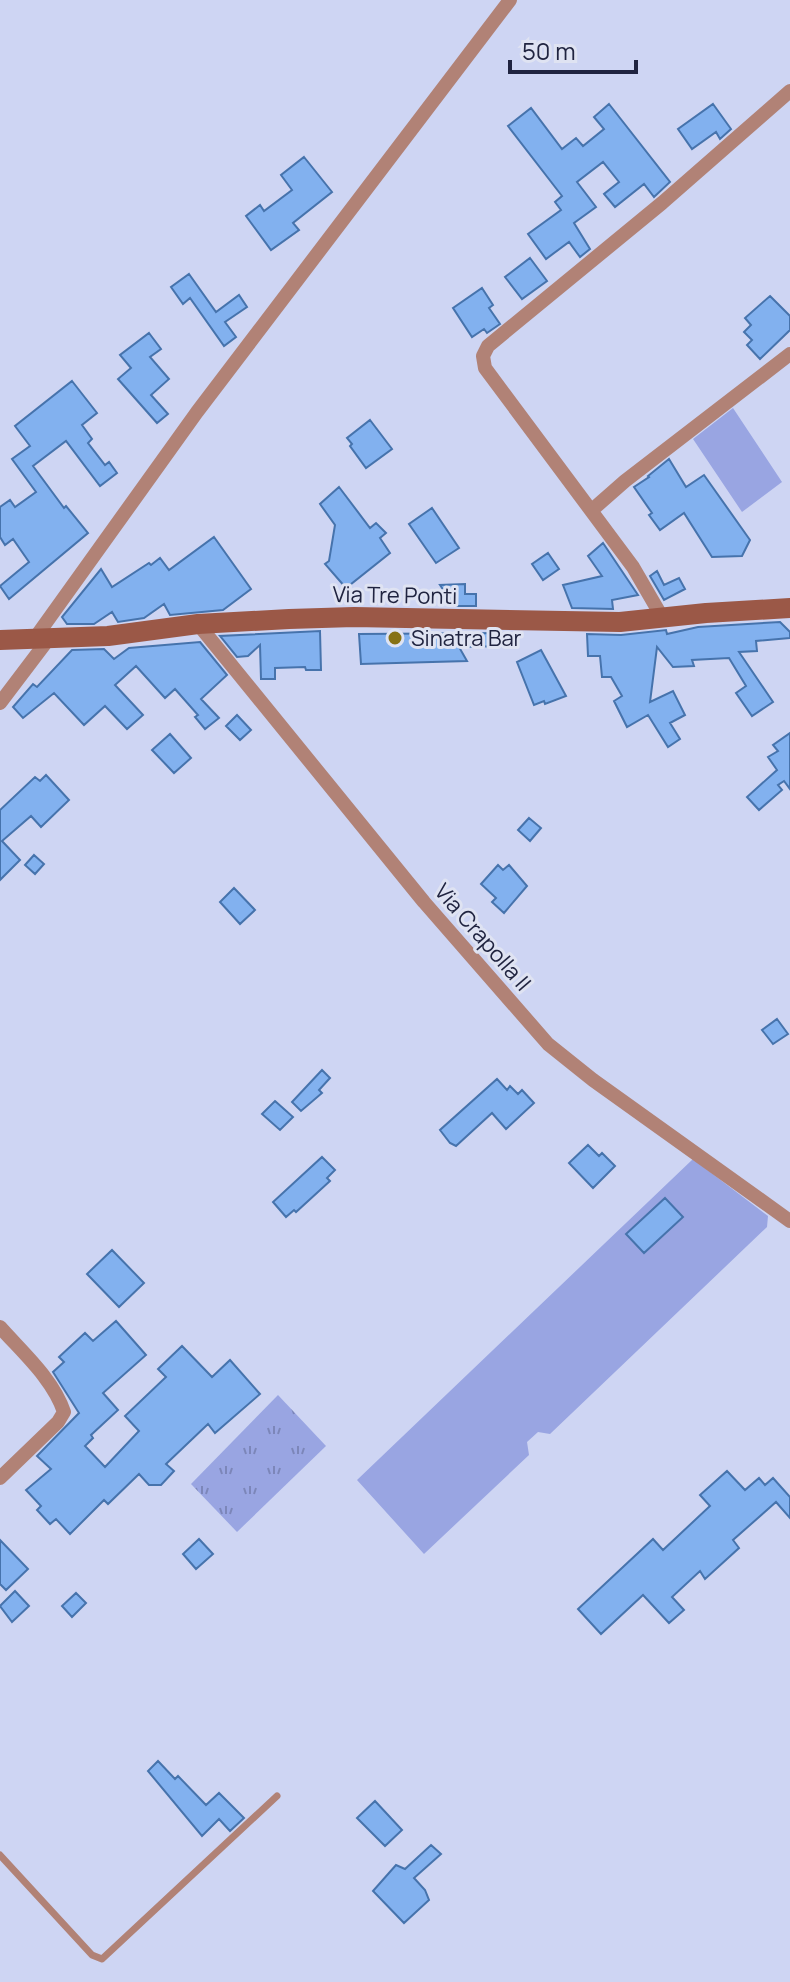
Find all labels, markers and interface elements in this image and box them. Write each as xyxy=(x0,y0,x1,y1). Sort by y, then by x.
scale bar xyxy=(510,24,636,74)
text: 50 m xyxy=(522,34,576,67)
street label: Via Tre Ponti xyxy=(332,579,458,611)
place label: Sinatra Bar xyxy=(411,623,522,653)
marker: Sinatra Bar xyxy=(386,629,404,647)
street label: Via Crapolla II xyxy=(428,877,538,997)

